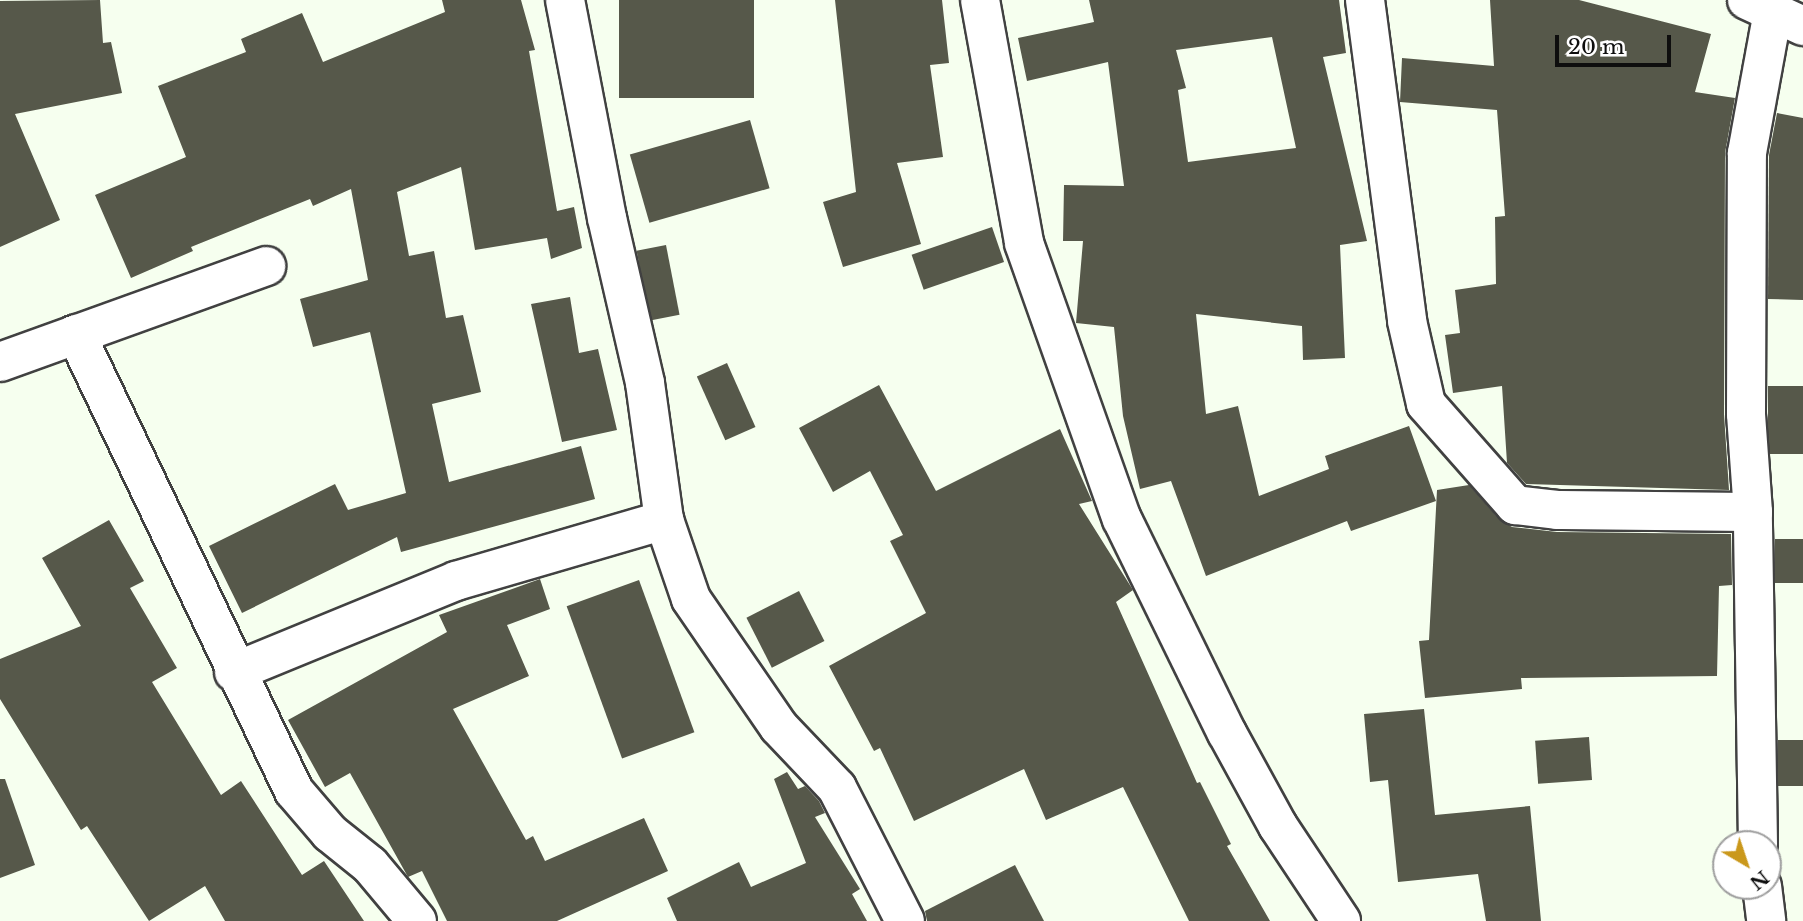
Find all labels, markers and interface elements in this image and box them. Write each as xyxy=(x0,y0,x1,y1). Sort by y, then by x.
scale bar xyxy=(1558,21,1674,65)
text: 20 m xyxy=(1568,34,1625,60)
north arrow xyxy=(1712,830,1782,900)
text: N xyxy=(1745,866,1773,895)

